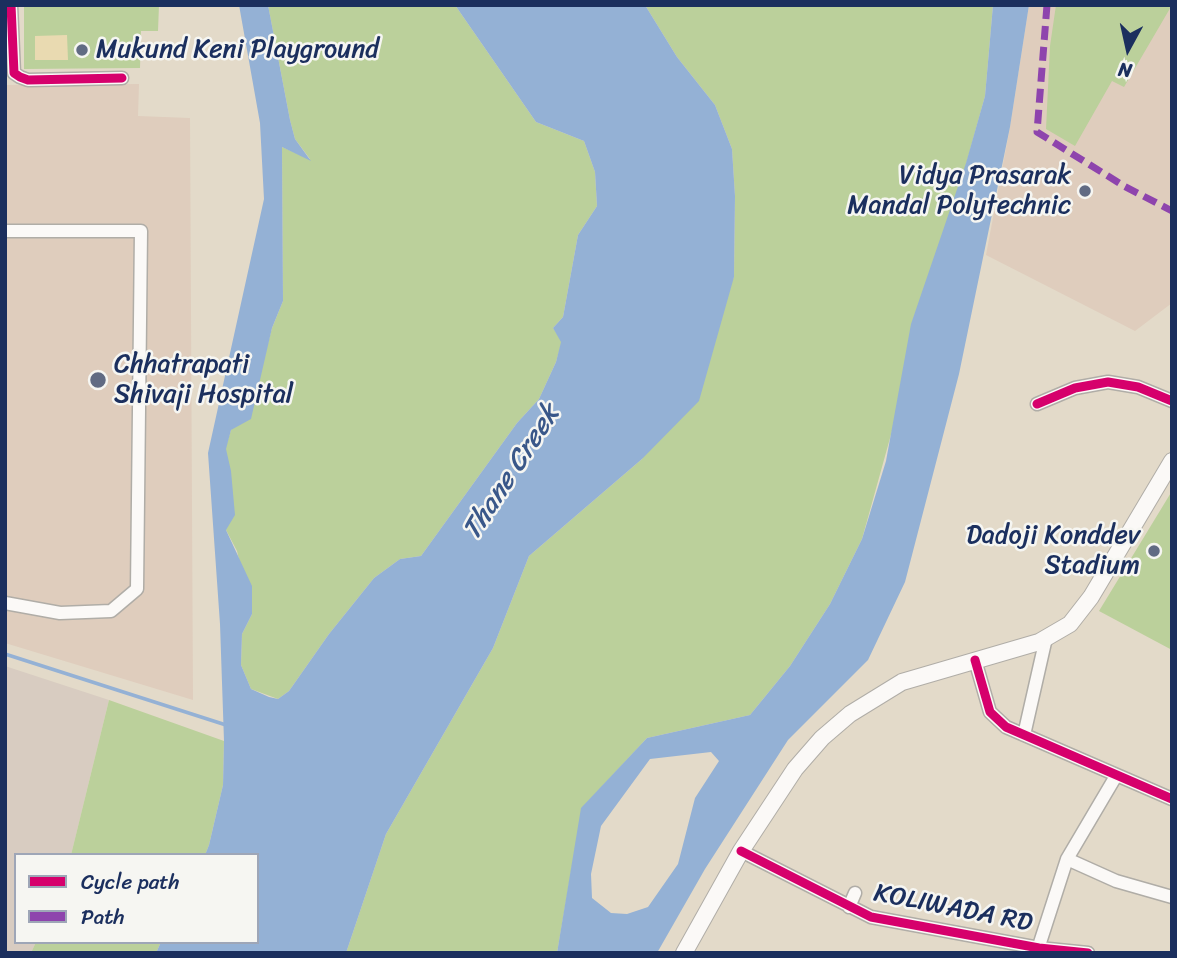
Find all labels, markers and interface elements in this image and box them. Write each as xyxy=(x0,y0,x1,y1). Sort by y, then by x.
north arrow xyxy=(1093,14,1163,84)
place label: Mukund Keni Playground xyxy=(96,34,379,66)
marker: Mukund Keni Playground xyxy=(74,42,90,58)
text: N xyxy=(1116,53,1134,88)
place label: Vidya Prasarak Mandal Polytechnic xyxy=(847,160,1071,222)
marker: Vidya Prasarak Mandal Polytechnic xyxy=(1077,183,1093,199)
place label: Chhatrapati Shivaji Hospital xyxy=(114,349,293,410)
marker: Chhatrapati Shivaji Hospital xyxy=(88,370,108,390)
water label: Thane Creek xyxy=(456,399,568,547)
place label: Dadoji Konddev Stadium xyxy=(966,520,1140,582)
marker: Dadoji Konddev Stadium xyxy=(1146,543,1162,559)
legend xyxy=(14,853,259,944)
text: Cycle path xyxy=(81,863,180,901)
street label: KOLIWADA RD xyxy=(871,878,1035,940)
text: Path xyxy=(81,898,124,936)

